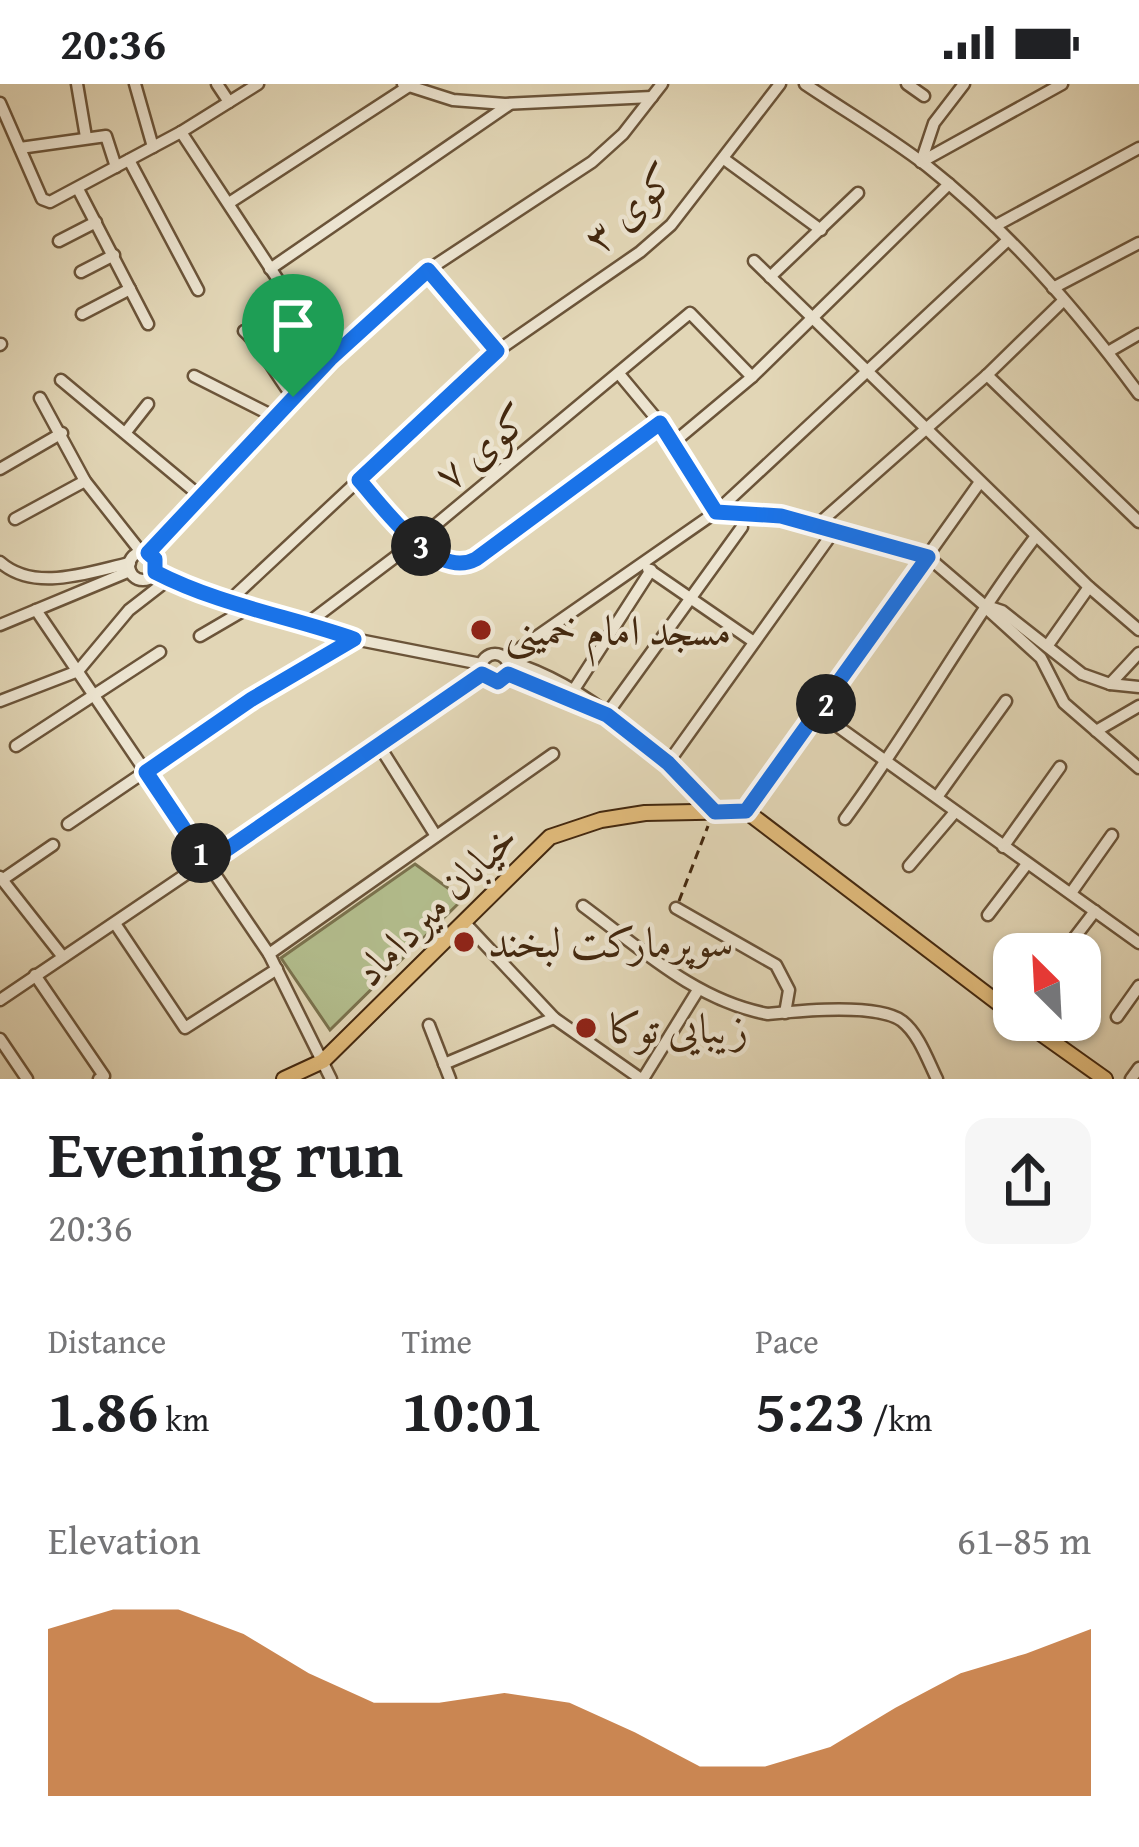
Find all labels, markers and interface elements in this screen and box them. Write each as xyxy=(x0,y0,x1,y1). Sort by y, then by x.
text: 20:36 xyxy=(60,10,166,75)
street label: کوی ۳ xyxy=(568,147,689,266)
pin xyxy=(242,274,344,397)
icon: arrive xyxy=(260,292,326,358)
street label: کوی ۷ xyxy=(419,388,542,503)
pin: 3 xyxy=(391,516,451,576)
text: 3 xyxy=(412,522,430,570)
place label: مسجد امام خمینی xyxy=(505,599,731,667)
marker: مسجد امام خمینی xyxy=(468,617,494,643)
pin: 2 xyxy=(796,674,856,734)
text: 2 xyxy=(817,680,835,728)
street label: خیابان میرداماد xyxy=(339,808,531,1000)
pin: 1 xyxy=(171,823,231,883)
text: 1 xyxy=(192,829,210,877)
place label: سوپرمارکت لبخند xyxy=(488,911,734,972)
marker: سوپرمارکت لبخند xyxy=(451,929,477,955)
north arrow xyxy=(993,933,1101,1041)
map controls xyxy=(993,933,1101,1041)
place label: زیبایی توکا xyxy=(610,997,748,1058)
marker: زیبایی توکا xyxy=(573,1015,599,1041)
text: Evening run xyxy=(48,1104,403,1201)
button: share xyxy=(965,1118,1091,1244)
text: 20:36 xyxy=(48,1198,133,1255)
text: Distance xyxy=(48,1317,166,1365)
text: Time xyxy=(402,1317,472,1365)
text: Pace xyxy=(755,1317,819,1365)
text: 1.86 xyxy=(48,1365,158,1453)
text: 10:01 xyxy=(402,1365,543,1453)
text: 5:23 xyxy=(755,1365,866,1453)
text: km xyxy=(158,1395,209,1443)
text: /km xyxy=(866,1395,932,1443)
text: Elevation xyxy=(48,1511,201,1568)
text: 61–85 m xyxy=(957,1511,1091,1568)

